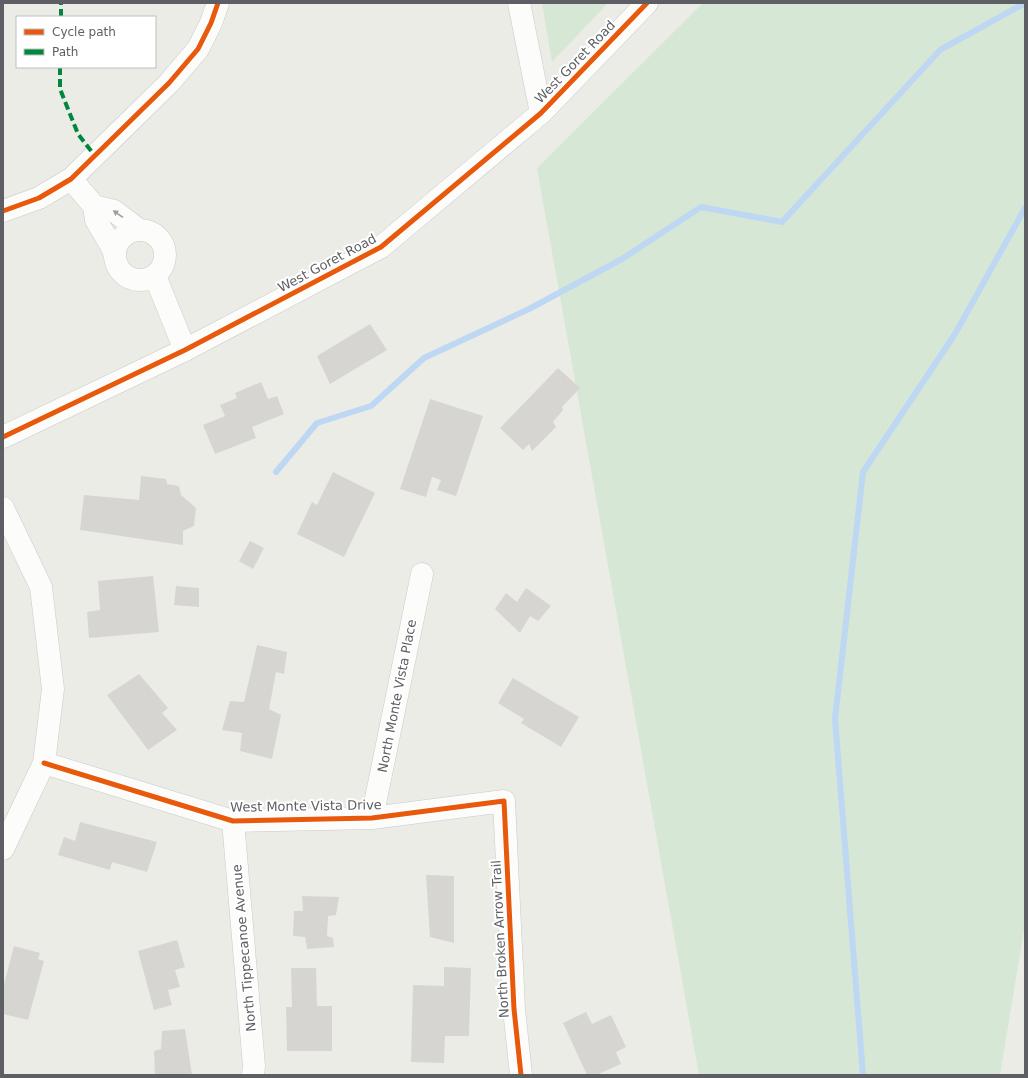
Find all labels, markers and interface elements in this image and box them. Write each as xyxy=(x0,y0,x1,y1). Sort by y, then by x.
legend xyxy=(16,16,156,68)
street label: West Goret Road xyxy=(532,18,618,106)
text: Cycle path xyxy=(52,25,116,39)
text: Path xyxy=(52,45,78,59)
one-way arrow xyxy=(112,211,124,218)
street label: West Goret Road xyxy=(275,231,379,295)
street label: North Monte Vista Place xyxy=(375,618,419,774)
street label: West Monte Vista Drive xyxy=(230,797,382,815)
street label: North Broken Arrow Trail xyxy=(488,860,512,1018)
street label: North Tippecanoe Avenue xyxy=(229,864,259,1032)

